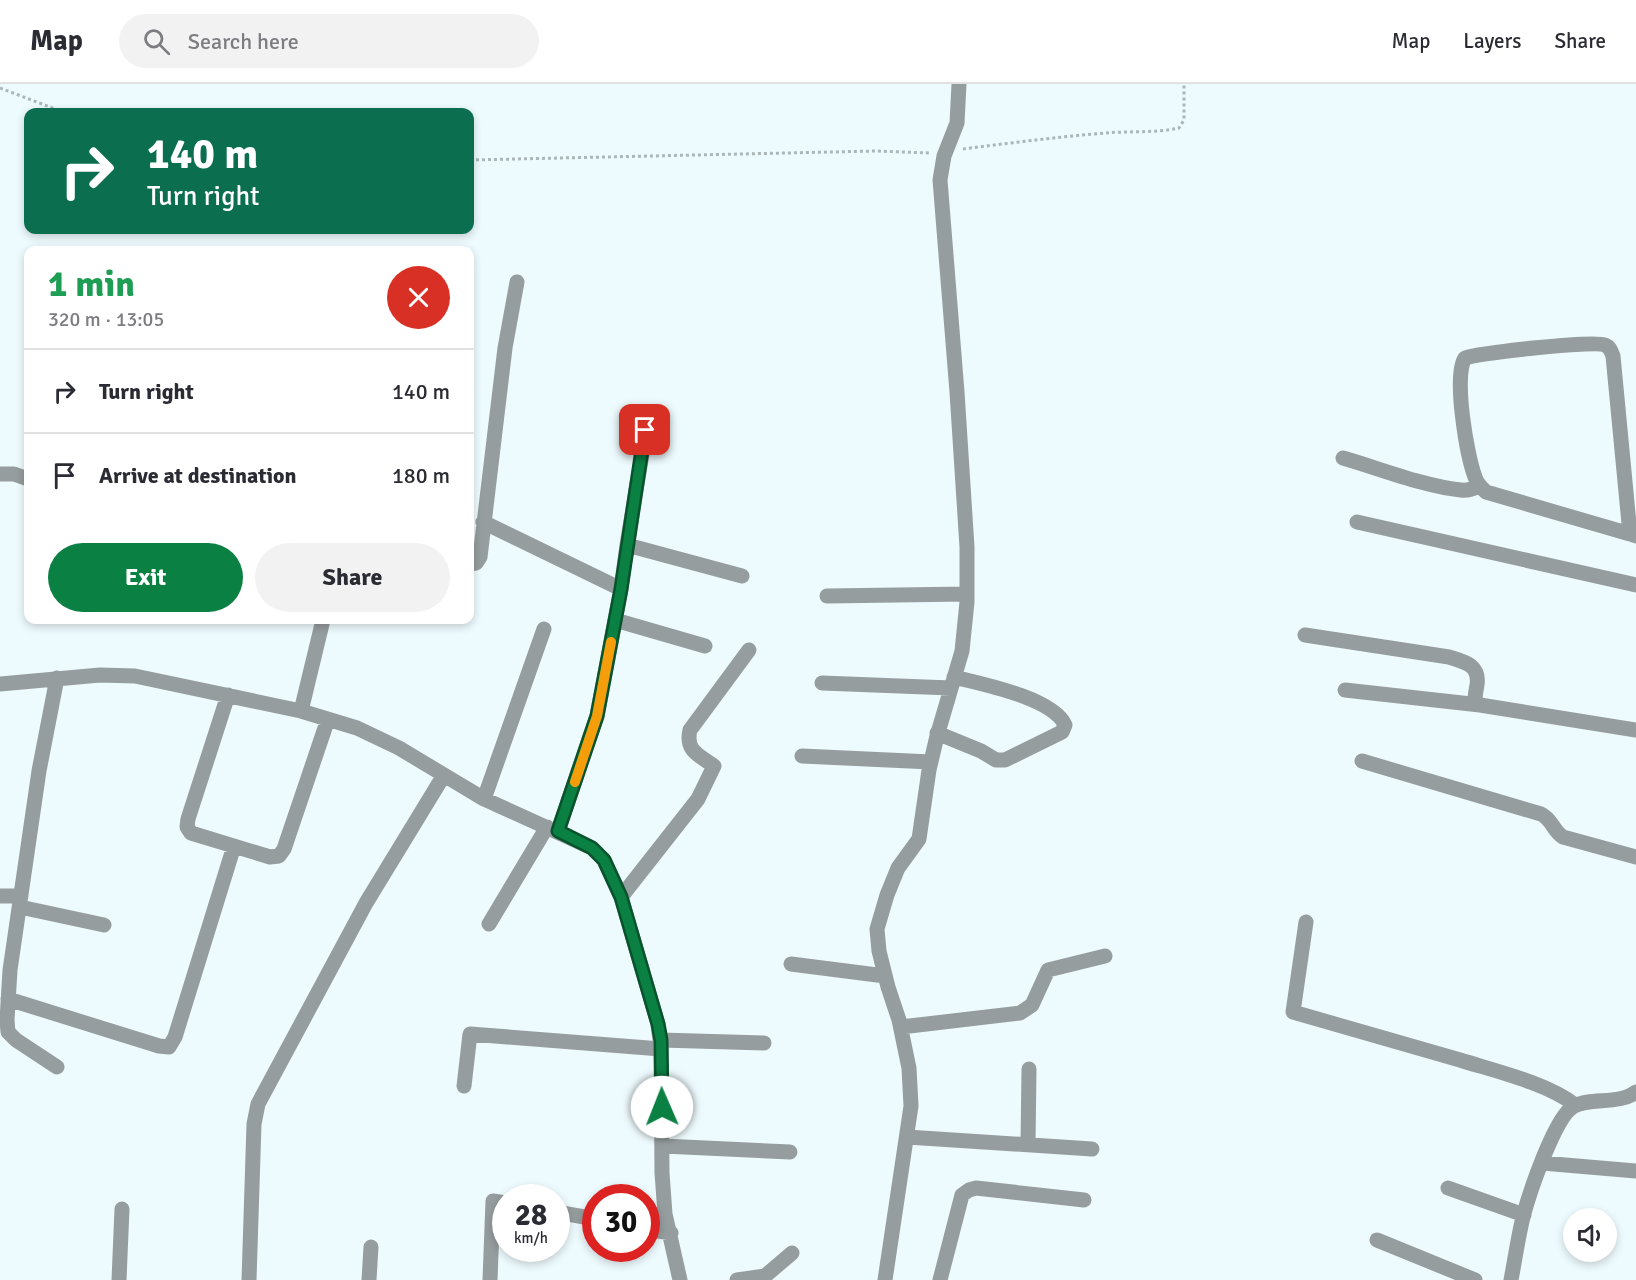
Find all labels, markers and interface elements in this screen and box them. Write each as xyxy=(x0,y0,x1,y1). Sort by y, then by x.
search box xyxy=(119,14,539,68)
text: Map xyxy=(30,24,83,58)
icon: search xyxy=(140,25,173,58)
text: Search here xyxy=(188,28,299,55)
text: Map xyxy=(1392,28,1430,54)
text: Layers xyxy=(1463,28,1521,54)
text: Share xyxy=(1554,28,1606,54)
text: 140 m xyxy=(147,129,258,180)
icon: right xyxy=(48,132,126,210)
text: Turn right xyxy=(147,180,260,213)
text: 1 min xyxy=(48,262,135,307)
button: close xyxy=(387,266,450,329)
text: 320 m · 13:05 xyxy=(48,307,164,332)
icon: right xyxy=(48,375,81,408)
text: Turn right xyxy=(99,378,194,405)
text: 140 m xyxy=(392,378,450,405)
pin xyxy=(619,404,670,455)
icon: arrive xyxy=(628,413,661,446)
icon: arrive xyxy=(48,459,81,492)
text: Arrive at destination xyxy=(99,462,296,489)
text: 180 m xyxy=(392,462,450,489)
button: Exit xyxy=(48,543,243,612)
button: Share xyxy=(255,543,450,612)
position arrow xyxy=(630,1075,694,1139)
speed limit sign: 30 xyxy=(582,1184,660,1262)
text: 28 xyxy=(515,1197,547,1234)
map controls xyxy=(1563,1208,1617,1262)
button: sound xyxy=(1563,1208,1617,1262)
text: km/h xyxy=(514,1229,548,1247)

